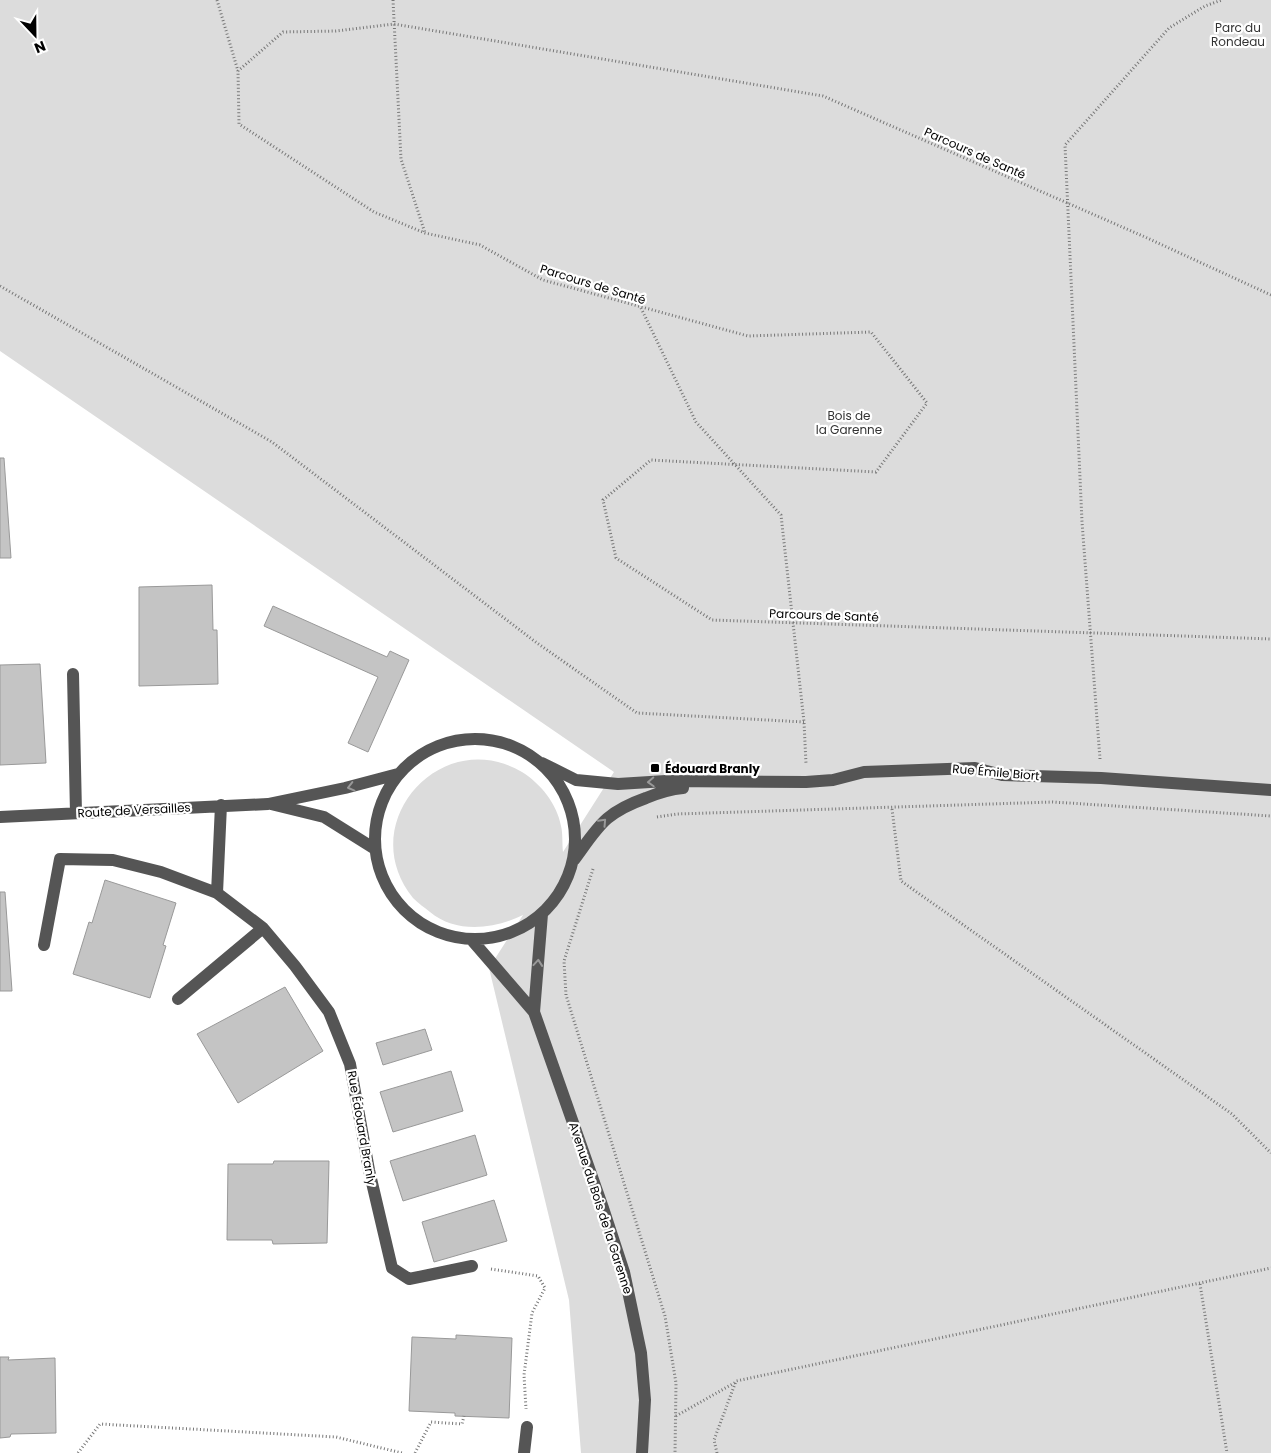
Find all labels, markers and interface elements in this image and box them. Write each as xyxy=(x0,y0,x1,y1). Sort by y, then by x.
north arrow xyxy=(10,10,60,60)
park label: Parc du Rondeau xyxy=(1211,19,1265,50)
text: N xyxy=(31,36,48,58)
street label: Parcours de Santé xyxy=(922,123,1028,183)
street label: Parcours de Santé xyxy=(538,260,648,308)
park label: Bois de la Garenne xyxy=(816,407,882,438)
street label: Parcours de Santé xyxy=(769,605,879,625)
place label: Édouard Branly xyxy=(665,760,760,777)
street label: Rue Émile Biort xyxy=(952,760,1040,784)
marker: Édouard Branly xyxy=(649,762,661,774)
one-way arrow xyxy=(647,777,654,787)
one-way arrow xyxy=(346,781,355,792)
street label: Route de Versailles xyxy=(77,799,191,821)
one-way arrow xyxy=(597,818,606,827)
one-way arrow xyxy=(532,959,543,967)
street label: Rue Édouard Branly xyxy=(344,1069,381,1187)
street label: Avenue du Bois de la Garenne xyxy=(565,1120,637,1296)

